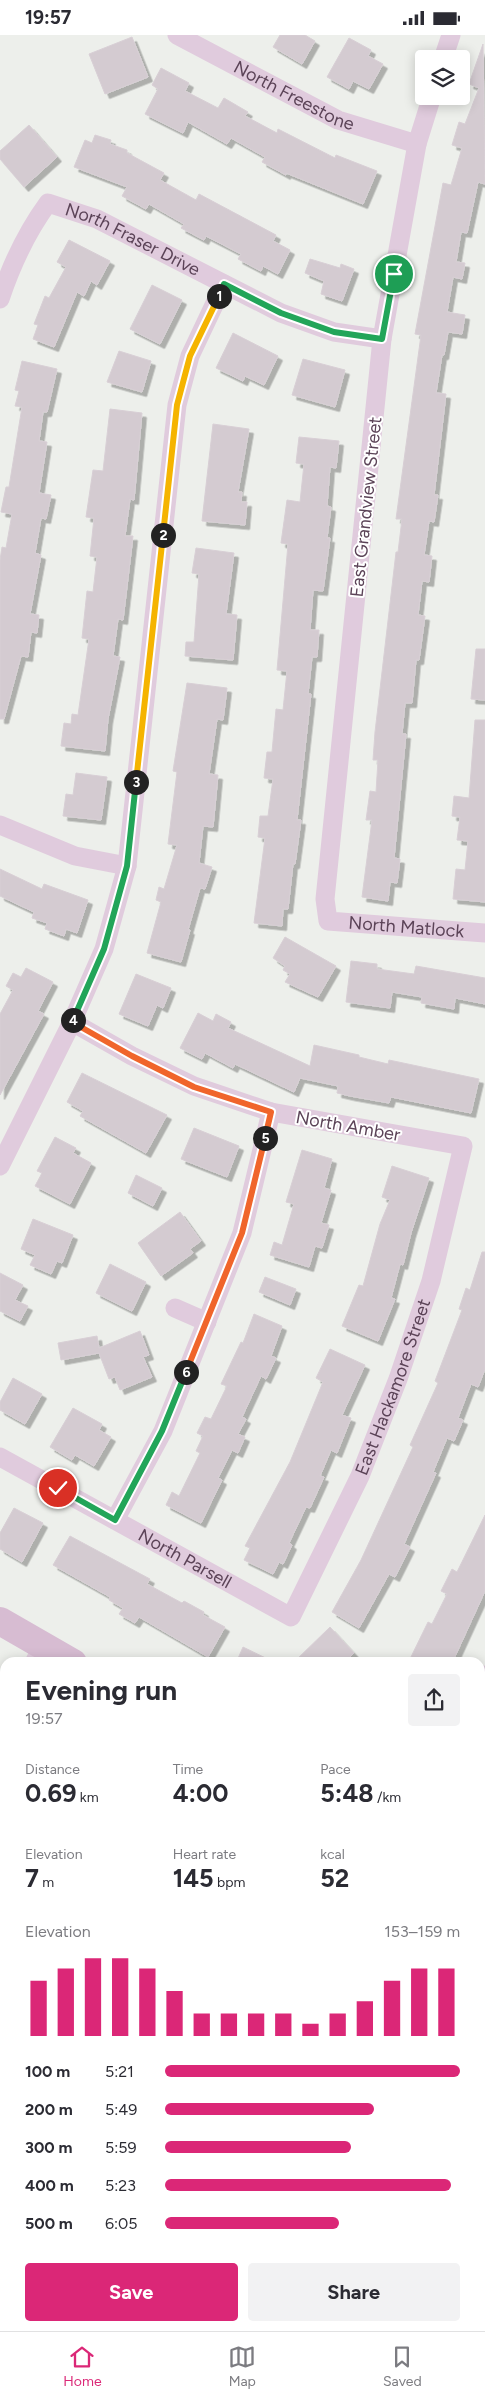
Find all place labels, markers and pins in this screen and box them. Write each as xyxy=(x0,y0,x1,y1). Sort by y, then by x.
pin xyxy=(373,253,415,295)
pin: 1 xyxy=(206,283,232,309)
pin: 2 xyxy=(150,523,176,547)
pin: 3 xyxy=(124,769,148,795)
pin: 4 xyxy=(60,1007,86,1033)
pin: 5 xyxy=(252,1125,278,1151)
pin: 6 xyxy=(174,1359,198,1385)
pin xyxy=(37,1467,79,1509)

